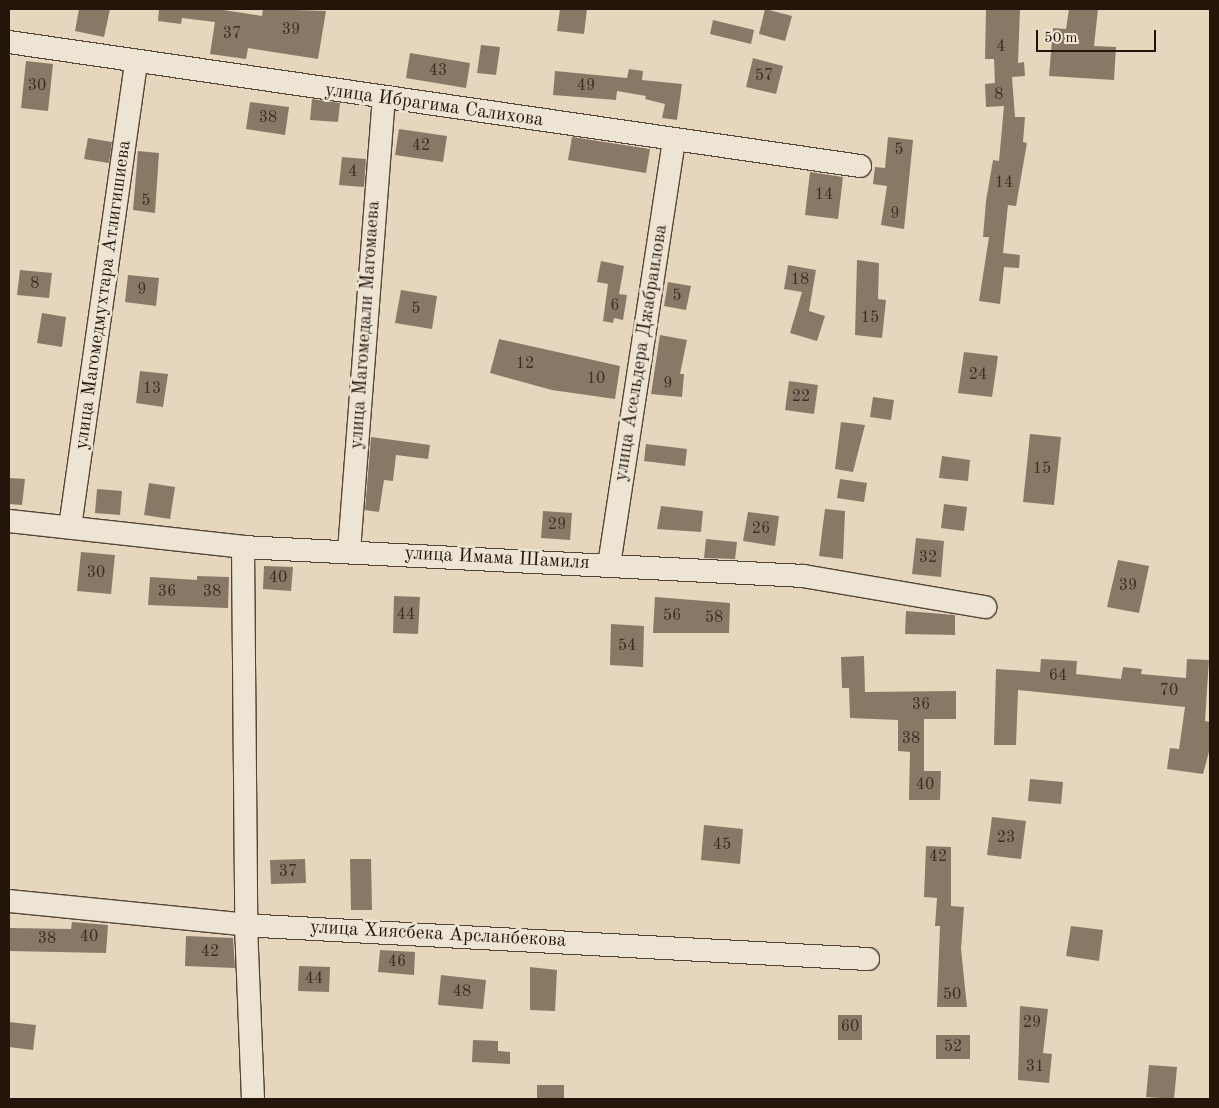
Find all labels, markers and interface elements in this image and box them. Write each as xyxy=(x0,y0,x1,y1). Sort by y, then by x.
house number: 39 xyxy=(282,20,300,40)
scale bar xyxy=(1039,20,1159,52)
house number: 37 xyxy=(223,24,241,44)
text: 50 m xyxy=(1044,31,1078,46)
house number: 4 xyxy=(996,37,1006,57)
house number: 43 xyxy=(429,61,447,81)
house number: 57 xyxy=(755,66,773,86)
house number: 30 xyxy=(28,76,46,96)
house number: 49 xyxy=(577,76,595,96)
street label: улица Ибрагима Салихова xyxy=(323,79,545,133)
house number: 8 xyxy=(994,85,1004,105)
house number: 38 xyxy=(259,108,277,128)
house number: 42 xyxy=(412,136,430,156)
street label: улица Магомедмухтара Атлигишиева xyxy=(71,139,137,451)
house number: 5 xyxy=(894,140,904,160)
house number: 4 xyxy=(348,162,358,182)
house number: 14 xyxy=(995,173,1013,193)
house number: 14 xyxy=(815,185,833,205)
house number: 5 xyxy=(141,191,151,211)
street label: улица Магомедали Магомаева xyxy=(346,200,386,450)
house number: 9 xyxy=(890,204,900,224)
street label: улица Асельдера Джабраилова xyxy=(610,223,674,483)
house number: 18 xyxy=(791,270,809,290)
house number: 8 xyxy=(30,274,40,294)
house number: 9 xyxy=(137,280,147,300)
house number: 5 xyxy=(672,286,682,306)
house number: 6 xyxy=(610,296,620,316)
house number: 5 xyxy=(411,299,421,319)
house number: 15 xyxy=(861,308,879,328)
house number: 12 xyxy=(516,354,534,374)
house number: 24 xyxy=(969,365,987,385)
house number: 10 xyxy=(587,369,605,389)
house number: 9 xyxy=(663,374,673,394)
house number: 13 xyxy=(143,379,161,399)
house number: 22 xyxy=(792,387,810,407)
house number: 15 xyxy=(1033,459,1051,479)
house number: 29 xyxy=(548,515,566,535)
house number: 26 xyxy=(752,519,770,539)
street label: улица Имама Шамиля xyxy=(404,543,590,575)
house number: 32 xyxy=(919,548,937,568)
house number: 30 xyxy=(87,563,105,583)
house number: 40 xyxy=(269,568,287,588)
house number: 39 xyxy=(1119,576,1137,596)
house number: 36 xyxy=(158,582,176,602)
house number: 38 xyxy=(203,582,221,602)
house number: 44 xyxy=(397,605,415,625)
house number: 56 xyxy=(663,606,681,626)
house number: 58 xyxy=(705,608,723,628)
house number: 54 xyxy=(618,636,636,656)
house number: 64 xyxy=(1049,666,1067,686)
house number: 70 xyxy=(1160,681,1178,701)
house number: 36 xyxy=(912,695,930,715)
house number: 38 xyxy=(902,729,920,749)
house number: 40 xyxy=(916,775,934,795)
house number: 23 xyxy=(997,828,1015,848)
house number: 45 xyxy=(713,835,731,855)
house number: 42 xyxy=(929,847,947,867)
house number: 37 xyxy=(279,862,297,882)
street label: улица Хиясбека Арсланбекова xyxy=(309,917,567,953)
house number: 40 xyxy=(80,927,98,947)
house number: 38 xyxy=(38,929,56,949)
house number: 42 xyxy=(201,942,219,962)
house number: 46 xyxy=(388,952,406,972)
house number: 44 xyxy=(305,969,323,989)
house number: 48 xyxy=(453,982,471,1002)
house number: 50 xyxy=(943,985,961,1005)
house number: 29 xyxy=(1023,1013,1041,1033)
house number: 60 xyxy=(841,1017,859,1037)
house number: 52 xyxy=(944,1037,962,1057)
house number: 31 xyxy=(1026,1057,1044,1077)

